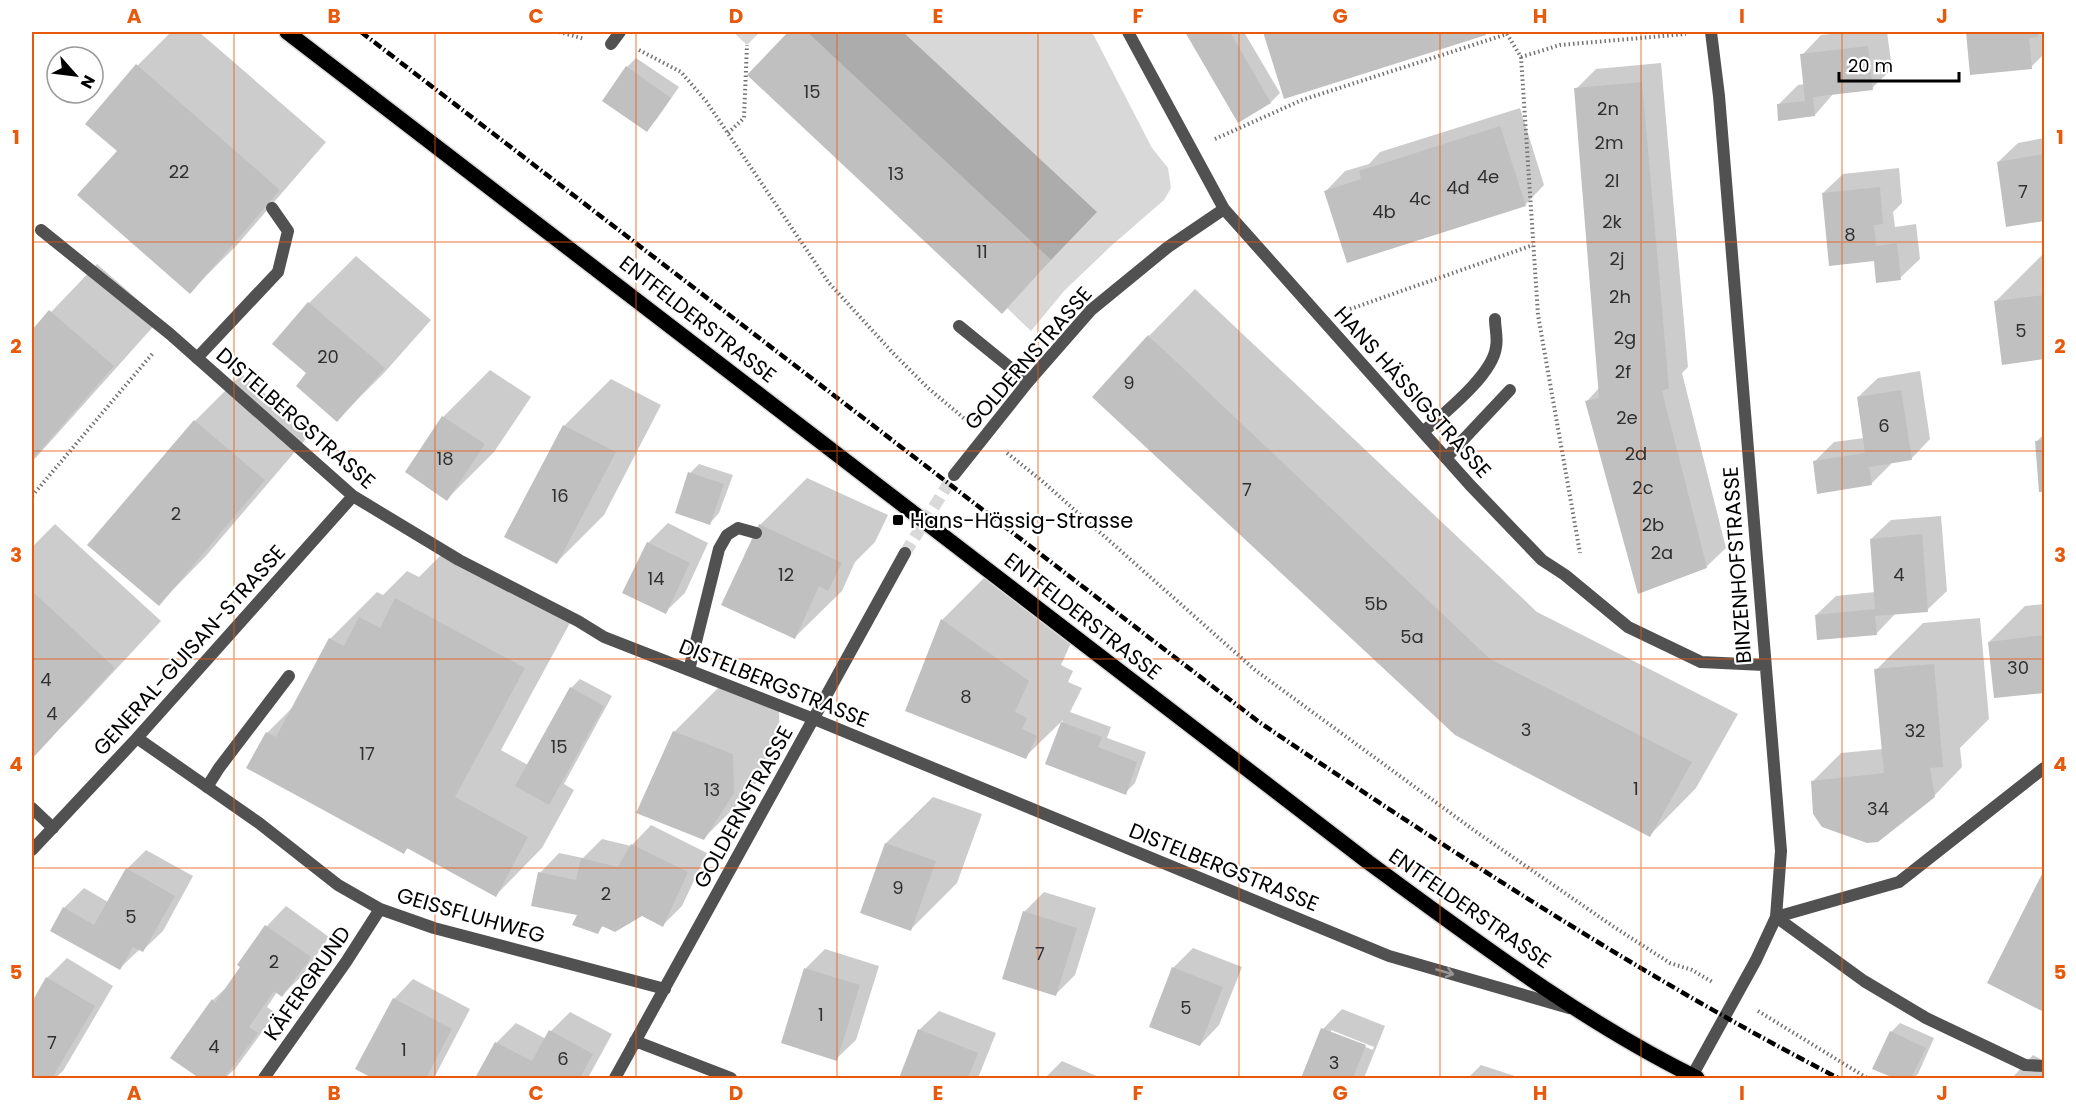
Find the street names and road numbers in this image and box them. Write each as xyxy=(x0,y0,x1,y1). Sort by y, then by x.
street label: ENTFELDERSTRASSE xyxy=(614,249,782,389)
street label: GOLDERNSTRASSE xyxy=(958,280,1098,436)
street label: HANS HÄSSIGSTRASSE xyxy=(1328,300,1498,484)
street label: DISTELBERGSTRASSE xyxy=(210,341,382,495)
street label: BINZENHOFSTRASSE xyxy=(1716,466,1758,664)
street label: GENERAL-GUISAN-STRASSE xyxy=(86,538,292,762)
street label: ENTFELDERSTRASSE xyxy=(999,546,1167,686)
street label: DISTELBERGSTRASSE xyxy=(675,632,873,734)
street label: GOLDERNSTRASSE xyxy=(686,721,800,893)
street label: DISTELBERGSTRASSE xyxy=(1125,816,1323,918)
street label: ENTFELDERSTRASSE xyxy=(1383,841,1557,975)
street label: GEISSFLUHWEG xyxy=(394,880,548,950)
street label: KÄFERGRUND xyxy=(257,920,357,1046)

